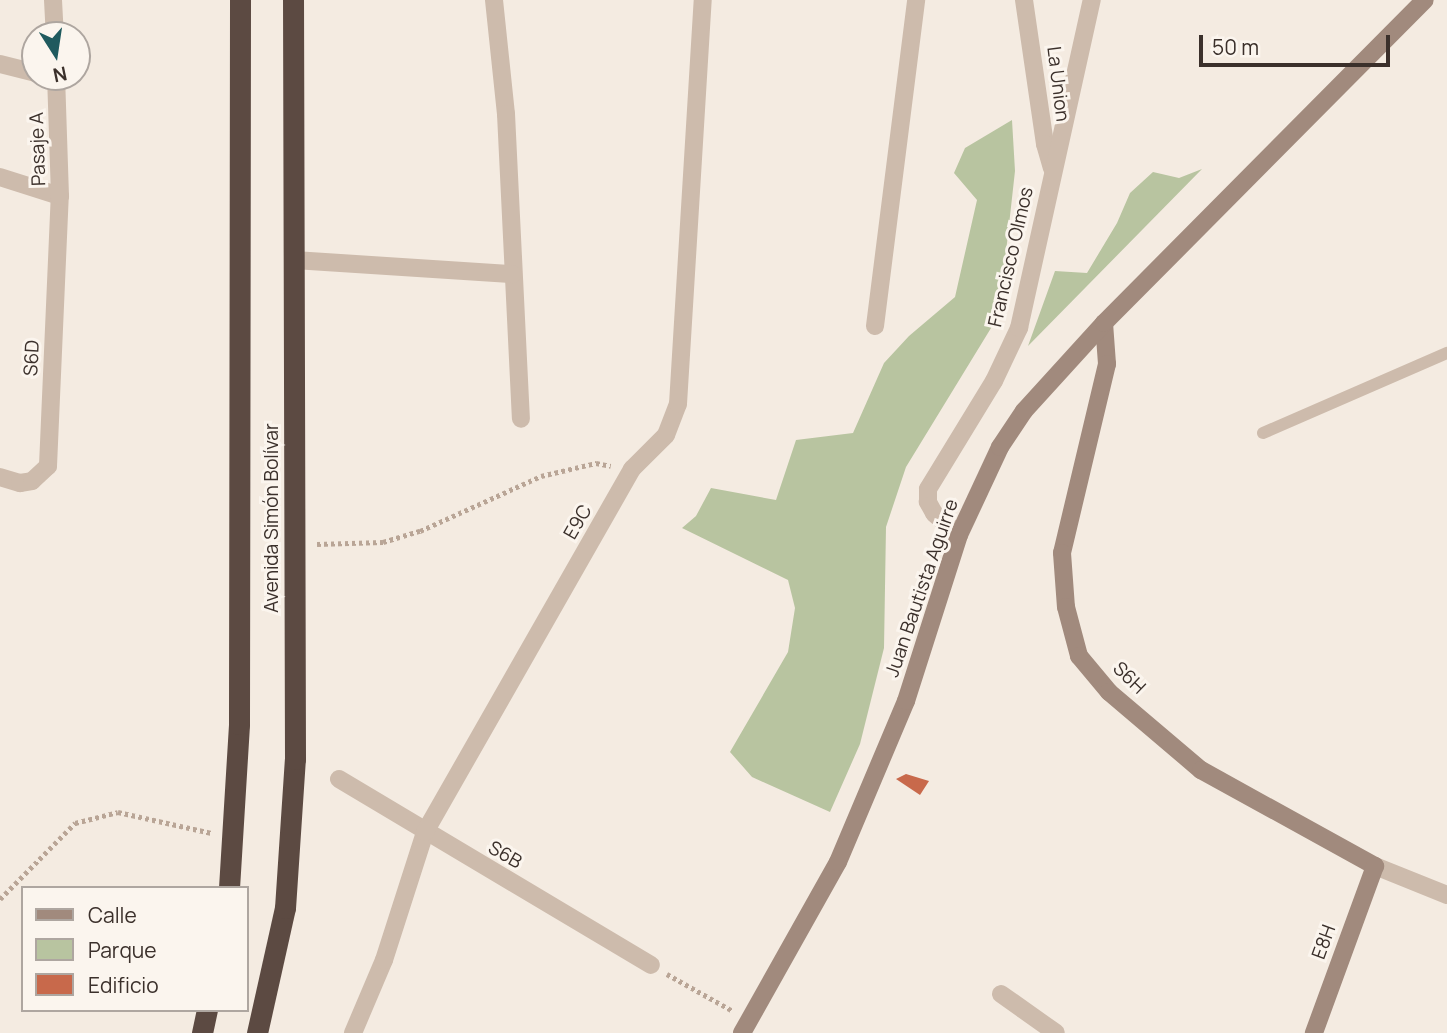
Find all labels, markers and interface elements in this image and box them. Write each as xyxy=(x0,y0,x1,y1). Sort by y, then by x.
north arrow xyxy=(21,21,91,91)
scale bar xyxy=(1202,21,1393,65)
text: 50 m xyxy=(1212,33,1259,61)
street label: La Union xyxy=(1042,45,1074,123)
text: N xyxy=(51,60,69,89)
street label: Pasaje A xyxy=(25,112,51,186)
street label: Francisco Olmos xyxy=(984,185,1038,329)
street label: S6D xyxy=(20,339,44,377)
street label: Avenida Simón Bolívar xyxy=(261,423,283,613)
street label: Juan Bautista Aguirre xyxy=(881,496,963,680)
street label: E9C xyxy=(559,501,597,543)
street label: S6H xyxy=(1108,657,1150,699)
street label: S6B xyxy=(484,836,526,874)
legend xyxy=(21,886,248,1012)
text: Calle xyxy=(88,901,137,929)
street label: E8H xyxy=(1307,922,1341,962)
text: Parque xyxy=(88,936,157,964)
text: Edificio xyxy=(88,971,159,999)

